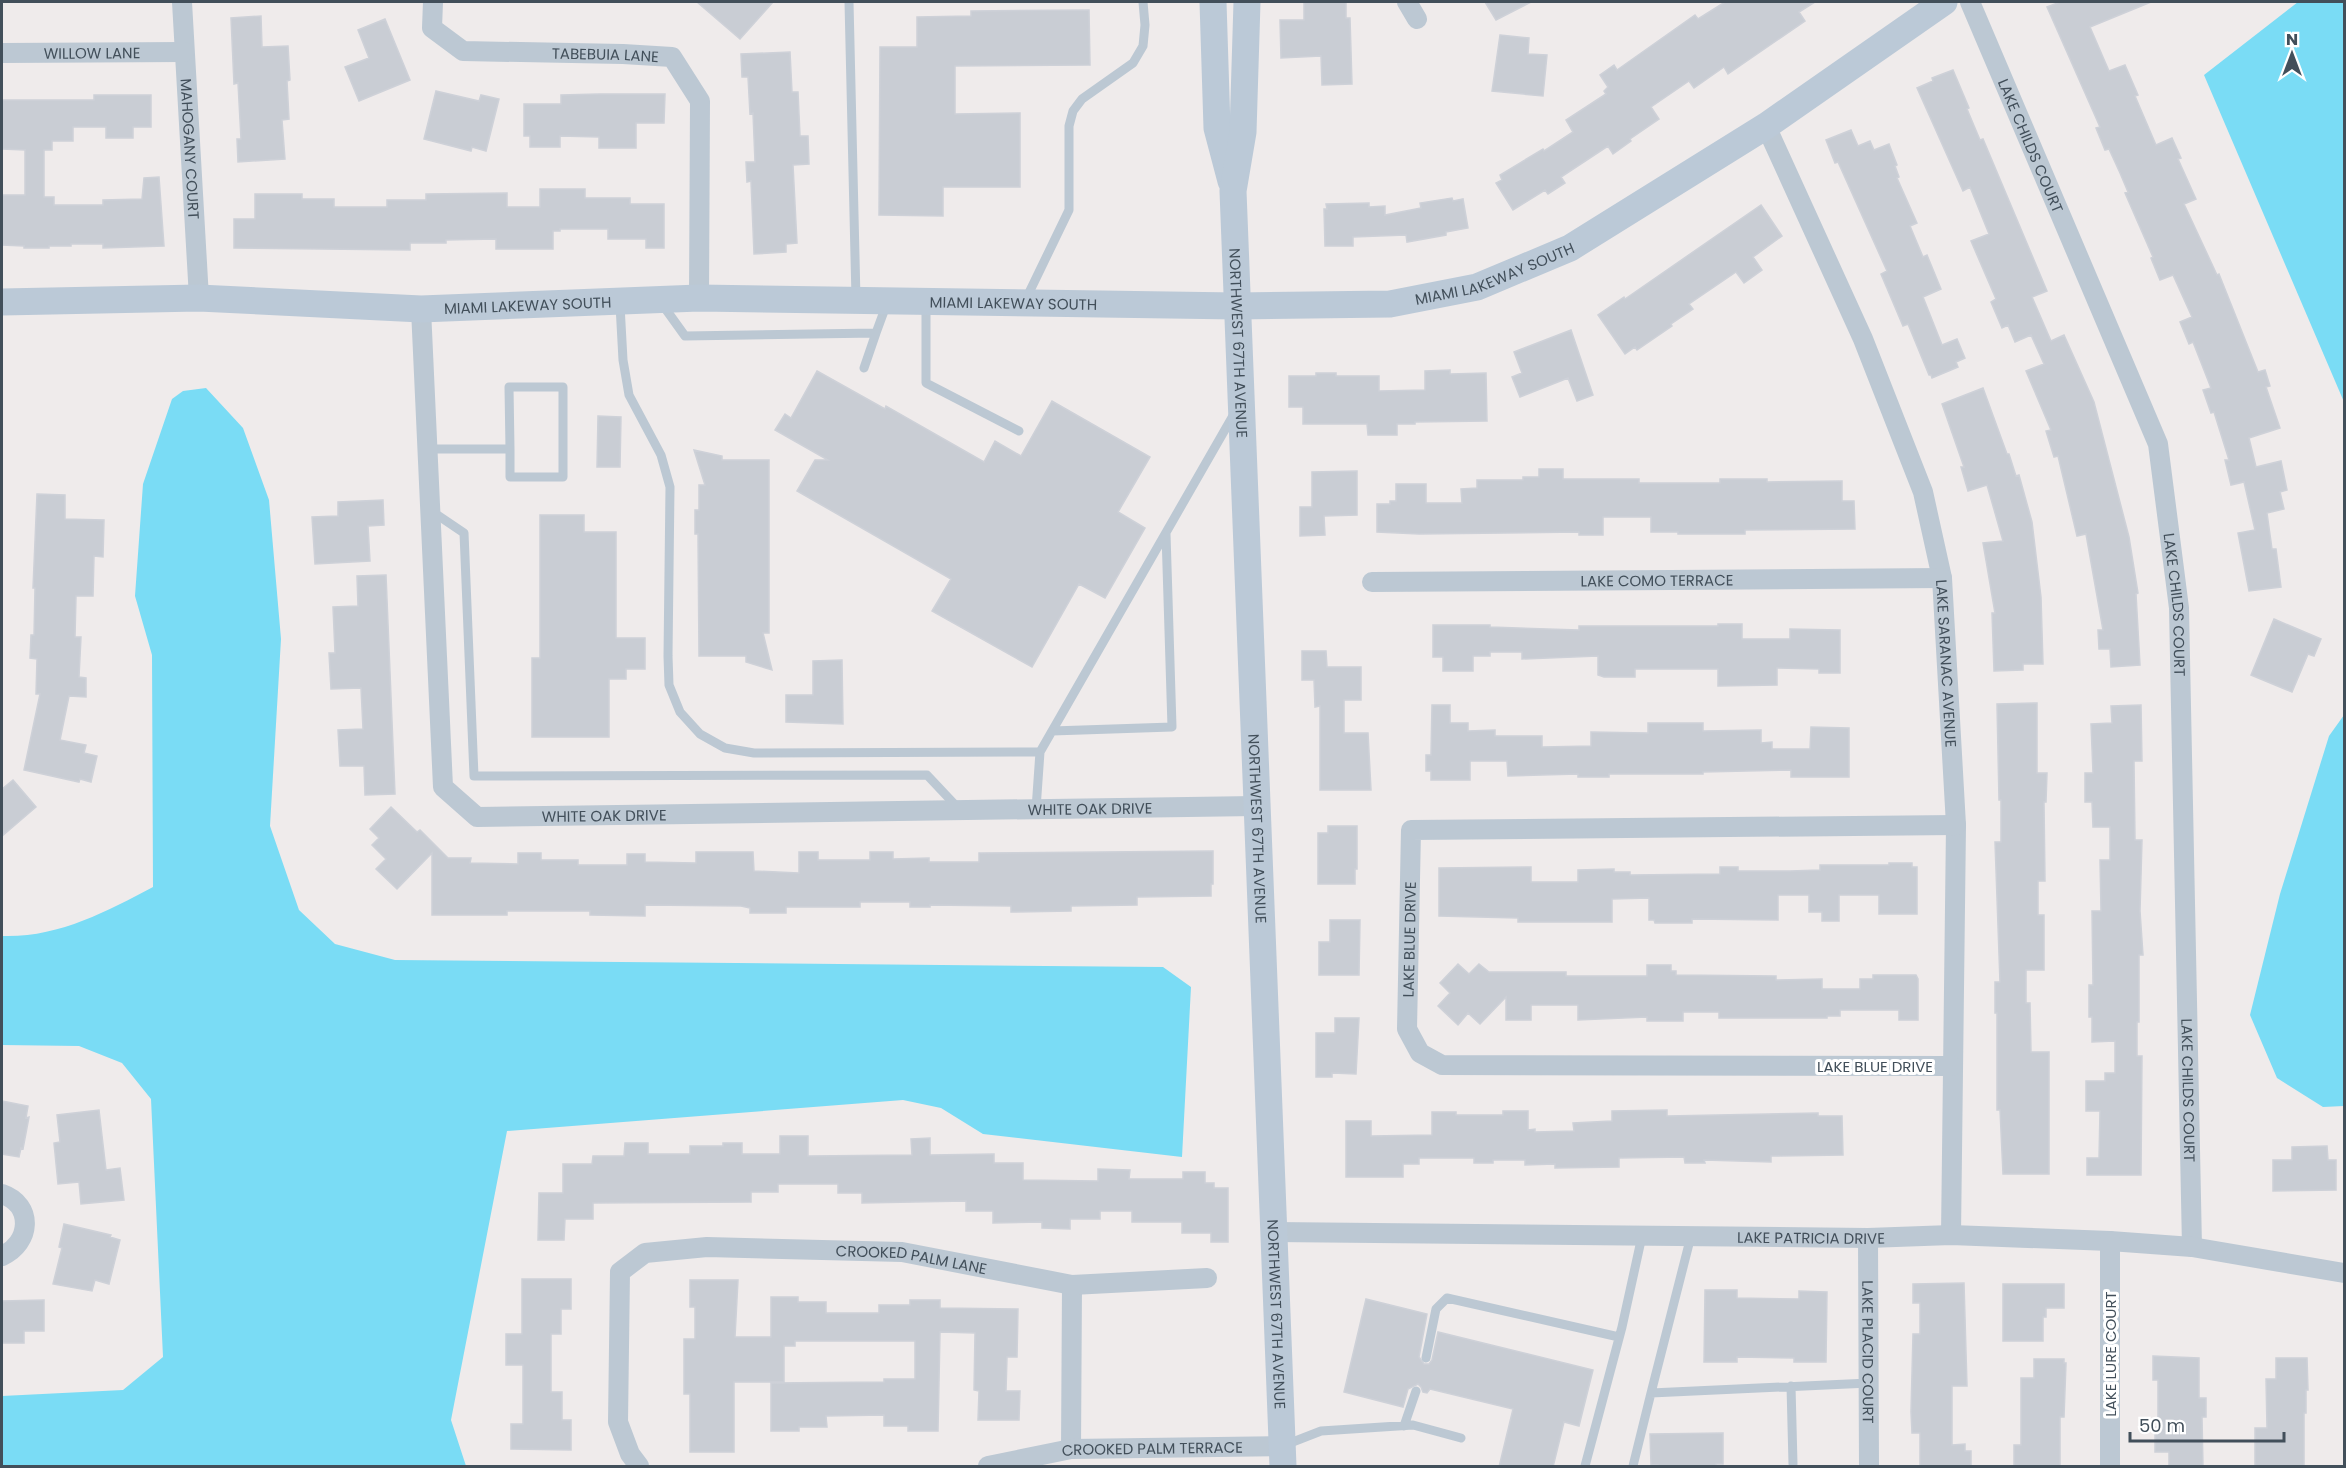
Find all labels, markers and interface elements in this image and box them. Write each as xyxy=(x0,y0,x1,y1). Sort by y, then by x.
north arrow xyxy=(2262,24,2322,84)
text: N xyxy=(2286,28,2298,51)
street label: WILLOW LANE xyxy=(44,42,140,63)
street label: TABEBUIA LANE xyxy=(552,42,660,67)
street label: LAKE CHILDS COURT xyxy=(1993,75,2069,216)
street label: MAHOGANY COURT xyxy=(176,78,205,220)
street label: MIAMI LAKEWAY SOUTH xyxy=(1413,237,1577,309)
street label: NORTHWEST 67TH AVENUE xyxy=(1225,248,1253,438)
street label: MIAMI LAKEWAY SOUTH xyxy=(443,291,612,319)
street label: MIAMI LAKEWAY SOUTH xyxy=(930,291,1097,314)
street label: LAKE CHILDS COURT xyxy=(2159,532,2191,676)
street label: LAKE COMO TERRACE xyxy=(1580,569,1734,591)
street label: LAKE SARANAC AVENUE xyxy=(1932,579,1962,748)
street label: NORTHWEST 67TH AVENUE xyxy=(1244,733,1272,924)
street label: WHITE OAK DRIVE xyxy=(1028,797,1153,820)
street label: WHITE OAK DRIVE xyxy=(542,804,667,827)
street label: LAKE BLUE DRIVE xyxy=(1397,881,1420,998)
street label: LAKE CHILDS COURT xyxy=(2177,1018,2201,1162)
street label: LAKE BLUE DRIVE xyxy=(1817,1056,1933,1077)
street label: NORTHWEST 67TH AVENUE xyxy=(1263,1219,1291,1410)
street label: LAKE PATRICIA DRIVE xyxy=(1737,1226,1885,1249)
street label: CROOKED PALM LANE xyxy=(835,1240,989,1279)
street label: LAKE PLACID COURT xyxy=(1858,1280,1879,1424)
street label: LAKE LURE COURT xyxy=(2100,1291,2121,1417)
scale bar xyxy=(2130,1405,2284,1443)
text: 50 m xyxy=(2139,1413,2185,1438)
street label: CROOKED PALM TERRACE xyxy=(1060,1436,1243,1461)

